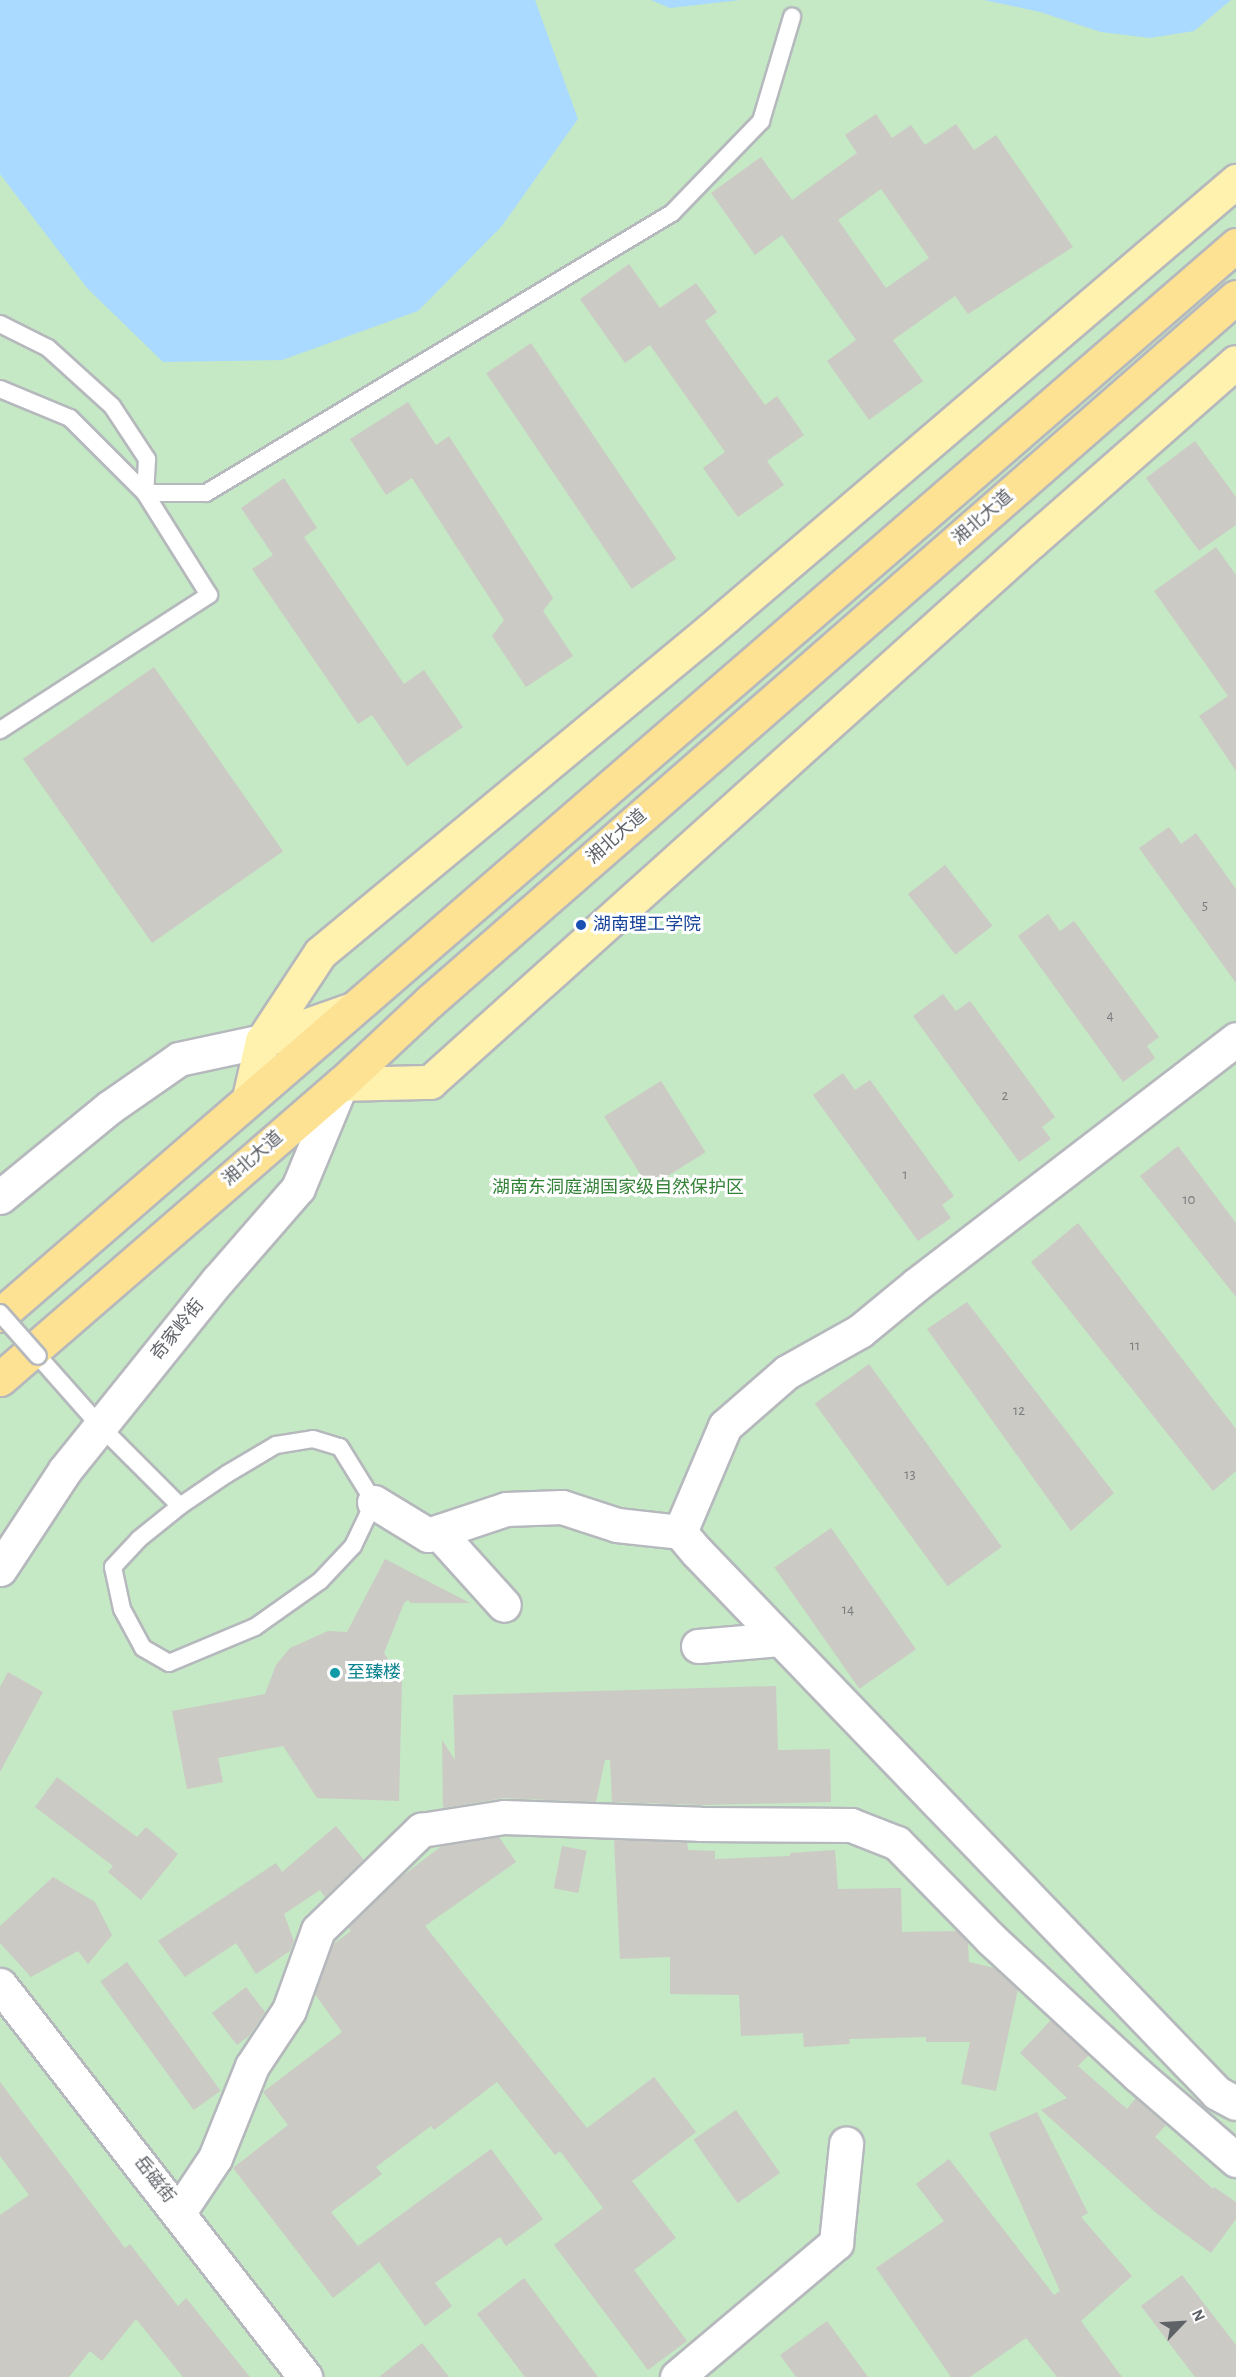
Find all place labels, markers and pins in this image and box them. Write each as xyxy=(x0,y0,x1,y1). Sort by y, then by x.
place label: 湖南理工学院 xyxy=(593,914,701,936)
marker: 湖南理工学院 xyxy=(574,918,588,932)
place label: 至臻楼 xyxy=(347,1662,401,1684)
marker: 至臻楼 xyxy=(328,1666,342,1680)

